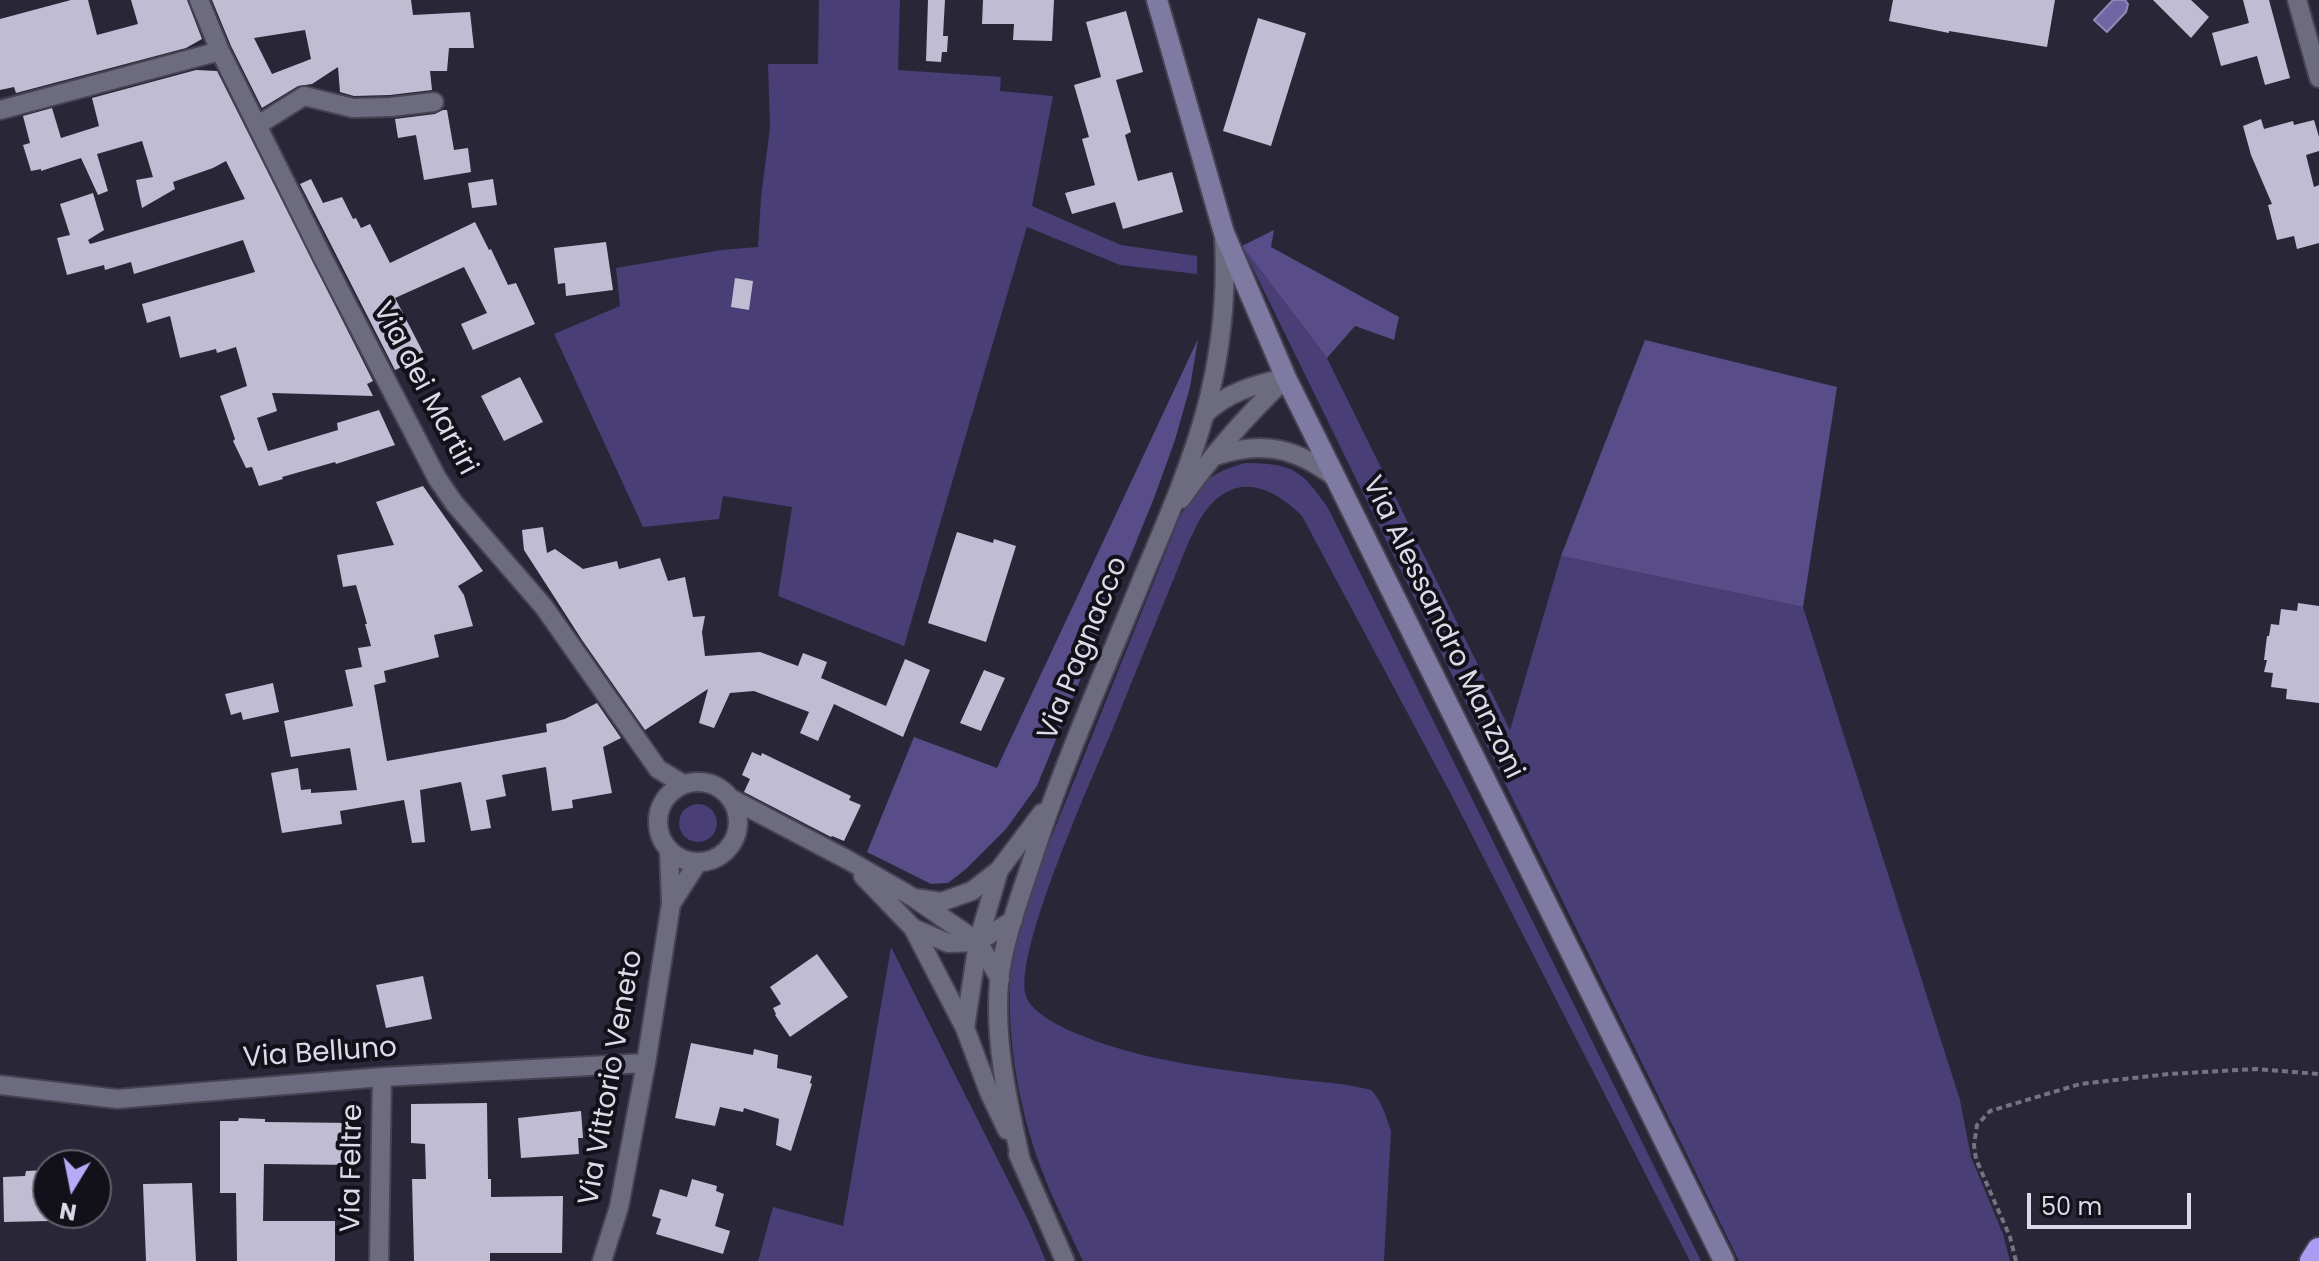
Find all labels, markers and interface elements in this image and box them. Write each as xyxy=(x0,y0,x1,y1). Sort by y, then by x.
street label: Via dei Martiri xyxy=(364,297,484,481)
street label: Via Alessandro Manzoni xyxy=(1354,471,1530,785)
street label: Via Pagnacco xyxy=(1032,552,1136,746)
street label: Via Vittorio Veneto xyxy=(573,948,651,1208)
street label: Via Belluno xyxy=(242,1032,398,1076)
street label: Via Feltre xyxy=(335,1103,371,1233)
north arrow xyxy=(32,1149,112,1229)
scale bar xyxy=(2031,1177,2195,1227)
text: 50 m xyxy=(2041,1190,2102,1223)
text: N xyxy=(57,1194,79,1228)

